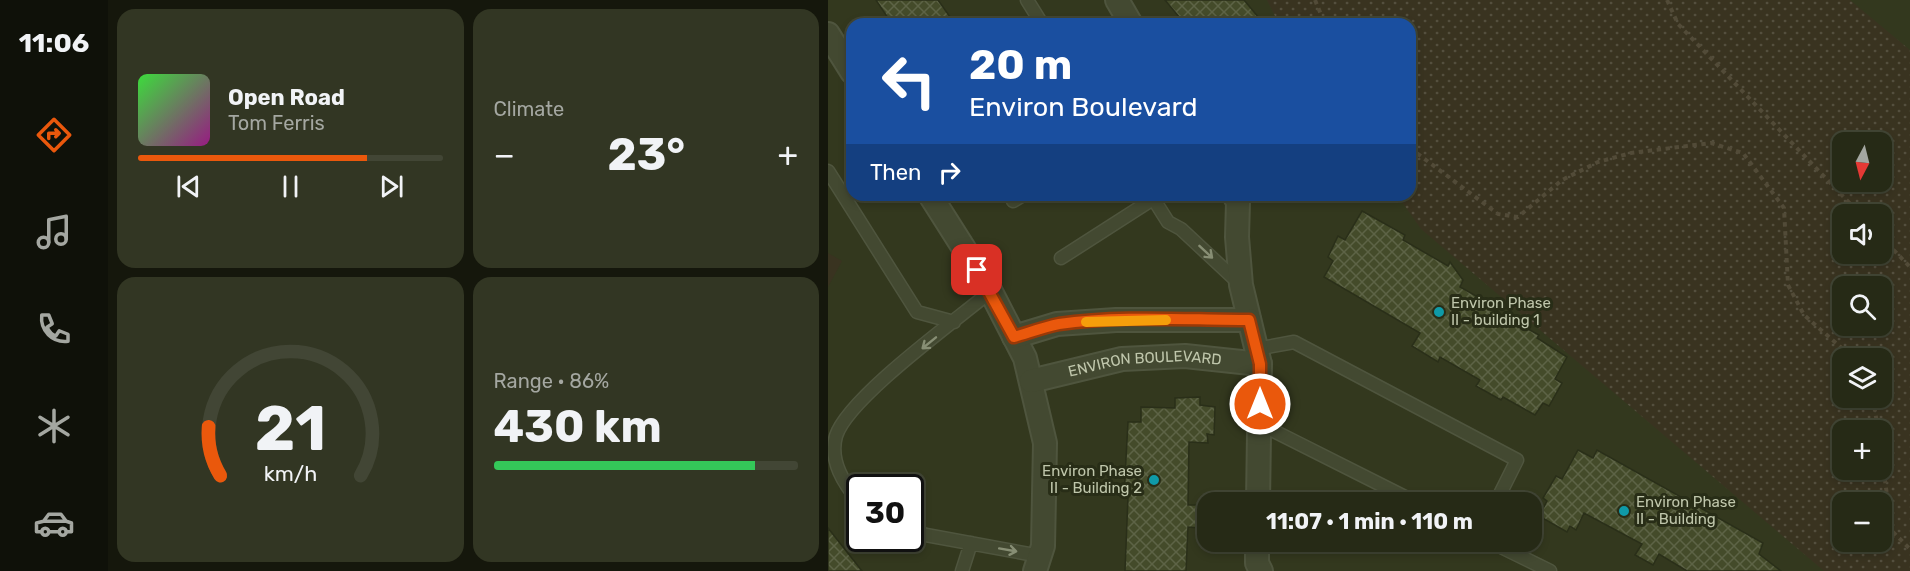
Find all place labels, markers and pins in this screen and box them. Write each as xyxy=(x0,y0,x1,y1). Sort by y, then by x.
pin xyxy=(951,244,1002,295)
place label: Environ Phase II - building 1 xyxy=(1451,294,1551,329)
marker: Environ Phase II - building 1 xyxy=(1432,305,1446,319)
place label: Environ Phase II - Building 2 xyxy=(1042,462,1142,497)
marker: Environ Phase II - Building 2 xyxy=(1147,473,1161,487)
place label: Environ Phase II - Building xyxy=(1636,493,1736,528)
marker: Environ Phase II - Building xyxy=(1617,504,1631,518)

